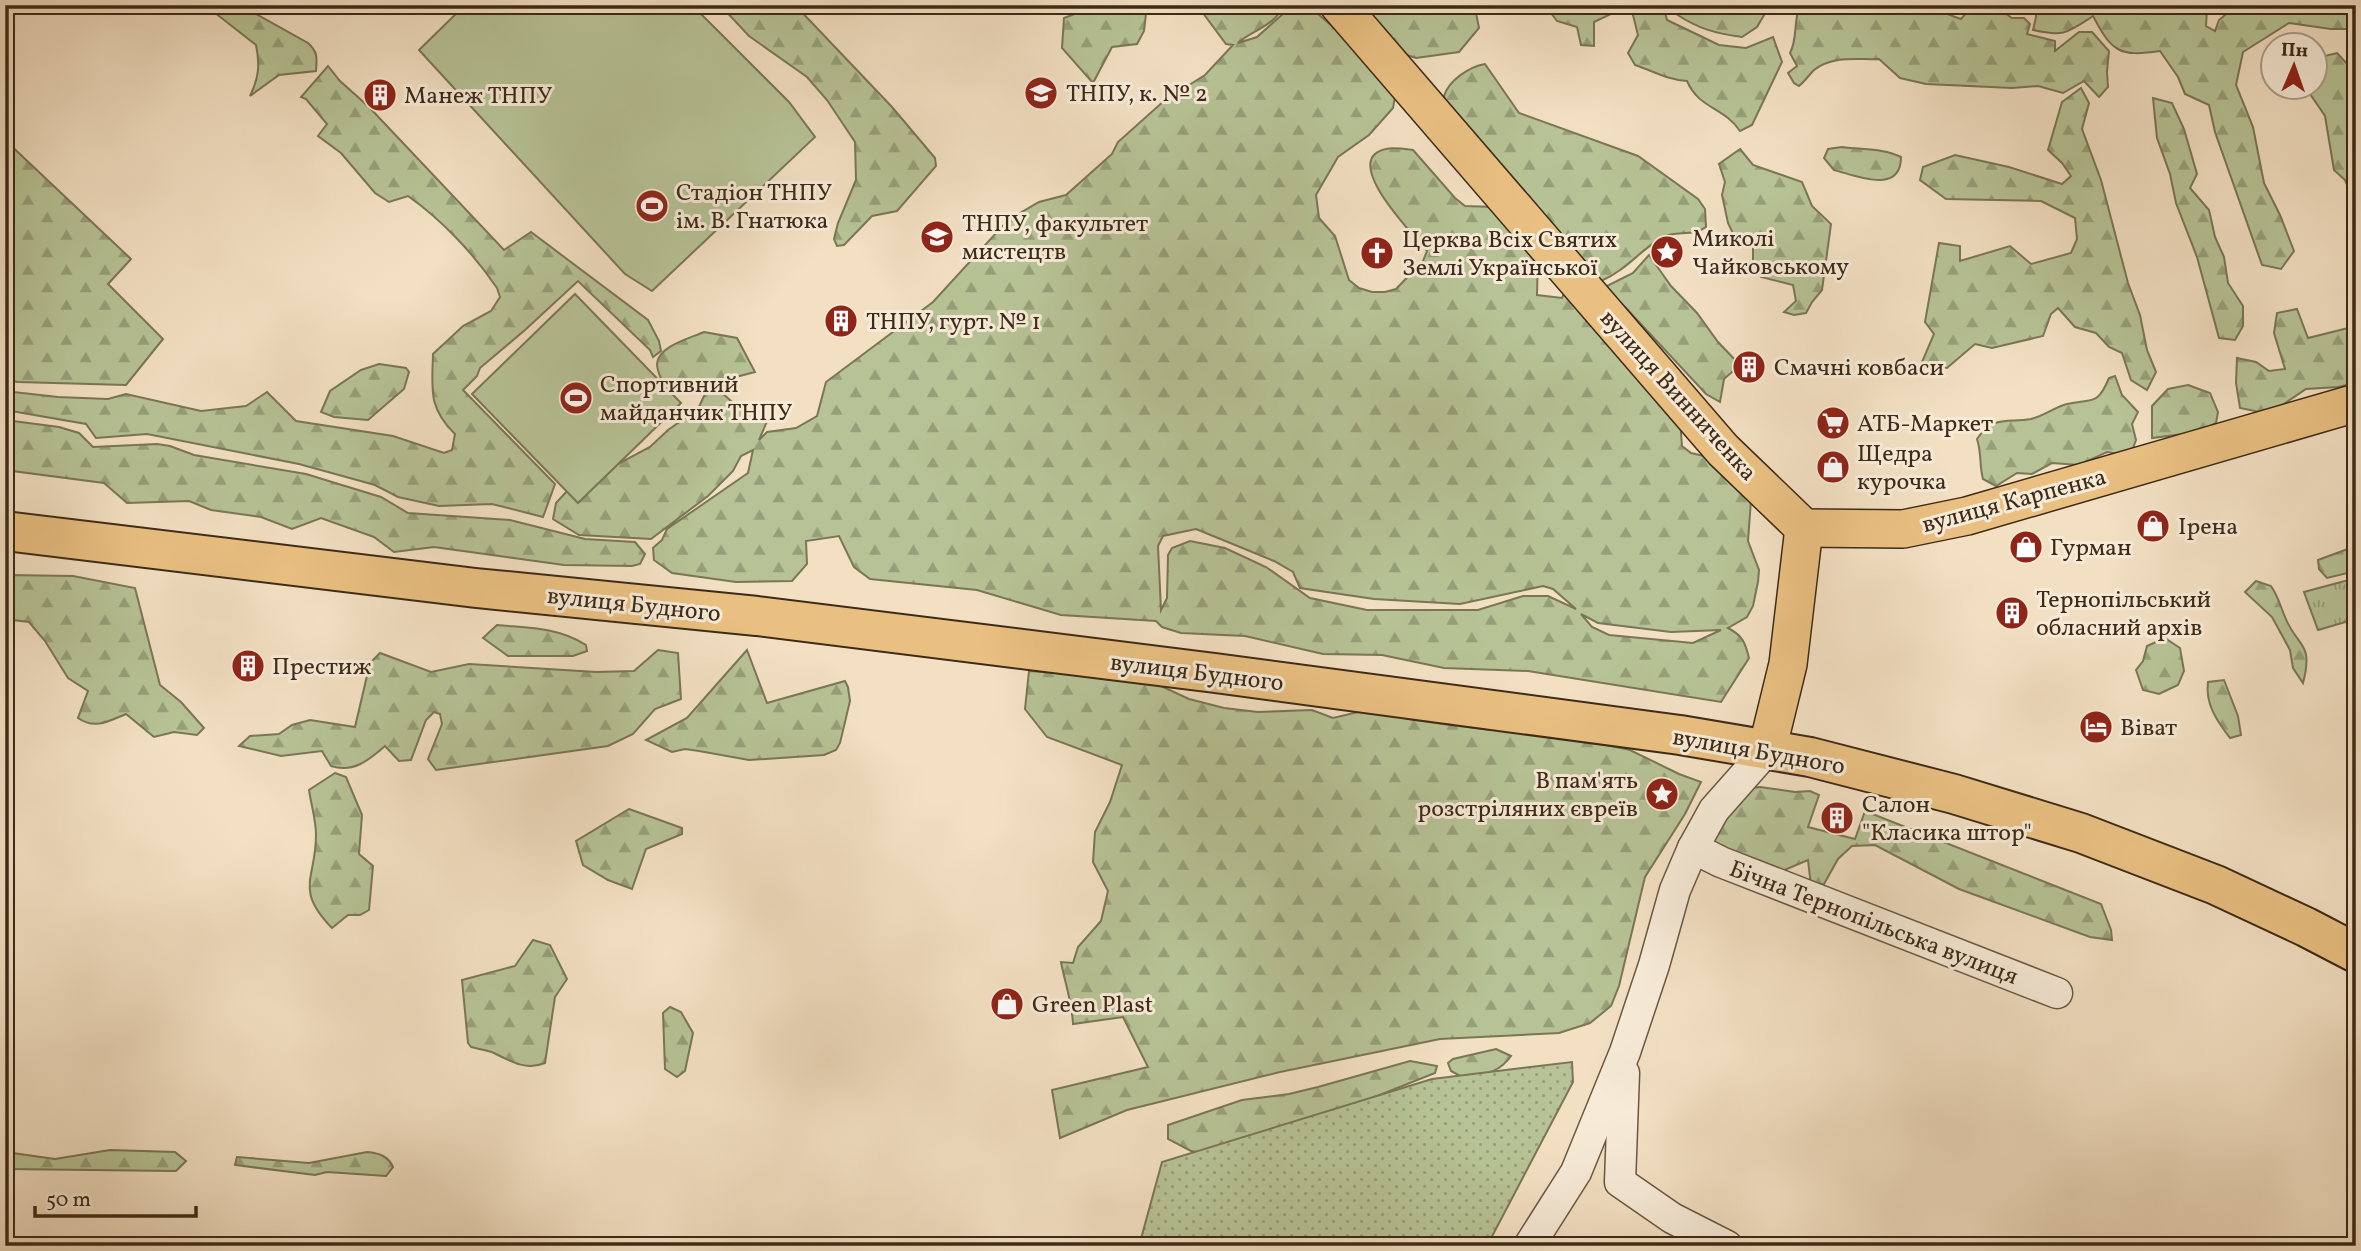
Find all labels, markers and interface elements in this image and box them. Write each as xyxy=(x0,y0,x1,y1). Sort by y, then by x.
north arrow xyxy=(2260,32,2330,102)
text: Пн xyxy=(2281,38,2308,64)
school or university icon: ТНПУ, к. № 2 xyxy=(1022,74,1060,112)
building icon: Манеж ТНПУ xyxy=(361,76,399,114)
place label: ТНПУ, к. № 2 xyxy=(1066,78,1208,112)
place label: Манеж ТНПУ xyxy=(404,80,553,114)
place label: Стадіон ТНПУ ім. В. Гнатюка xyxy=(676,177,832,239)
sports icon: Стадіон ТНПУ ім. В. Гнатюка xyxy=(633,187,671,225)
place label: ТНПУ, факультет мистецтв xyxy=(962,208,1148,270)
school or university icon: ТНПУ, факультет мистецтв xyxy=(918,218,956,256)
place label: Миколі Чайковському xyxy=(1692,223,1849,285)
place label: Церква Всіх Святих Землі Української xyxy=(1402,224,1617,286)
place icon: Миколі Чайковському xyxy=(1648,233,1686,271)
church icon: Церква Всіх Святих Землі Української xyxy=(1358,234,1396,272)
building icon: ТНПУ, гурт. № 1 xyxy=(822,302,860,340)
street label: вулиця Винниченка xyxy=(1591,303,1764,490)
place label: ТНПУ, гурт. № 1 xyxy=(866,306,1041,340)
building icon: Смачні ковбаси xyxy=(1730,348,1768,386)
place label: Смачні ковбаси xyxy=(1774,352,1944,386)
place label: Спортивний майданчик ТНПУ xyxy=(600,369,793,431)
sports icon: Спортивний майданчик ТНПУ xyxy=(557,379,595,417)
supermarket icon: АТБ-Маркет xyxy=(1814,404,1852,442)
place label: АТБ-Маркет xyxy=(1857,408,1993,442)
place label: Щедра курочка xyxy=(1857,438,1947,500)
shop icon: Щедра курочка xyxy=(1814,448,1852,486)
street label: вулиця Карпенка xyxy=(1919,461,2110,543)
shop icon: Ірена xyxy=(2134,507,2172,545)
place label: Ірена xyxy=(2178,511,2238,545)
shop icon: Гурман xyxy=(2007,528,2045,566)
place label: Гурман xyxy=(2050,532,2132,566)
street label: вулиця Будного xyxy=(545,580,722,632)
place label: Тернопільський обласний архів xyxy=(2036,584,2211,646)
building icon: Тернопільський обласний архів xyxy=(1993,594,2031,632)
street label: вулиця Будного xyxy=(1108,646,1285,701)
building icon: Престиж xyxy=(229,647,267,685)
place label: Престиж xyxy=(272,651,372,685)
hotel icon: Віват xyxy=(2077,708,2115,746)
place label: Віват xyxy=(2120,712,2177,746)
street label: вулиця Будного xyxy=(1670,721,1847,785)
place label: В пам'ять розстріляних євреїв xyxy=(1417,765,1638,827)
place icon: В пам'ять розстріляних євреїв xyxy=(1643,775,1681,813)
place label: Салон "Класика штор" xyxy=(1862,789,2032,851)
building icon: Салон "Класика штор" xyxy=(1818,799,1856,837)
street label: Бічна Тернопільська вулиця xyxy=(1724,853,2023,995)
shop icon: Green Plast xyxy=(988,985,1026,1023)
place label: Green Plast xyxy=(1032,989,1153,1023)
scale bar xyxy=(35,1174,196,1218)
text: 50 m xyxy=(46,1186,91,1215)

